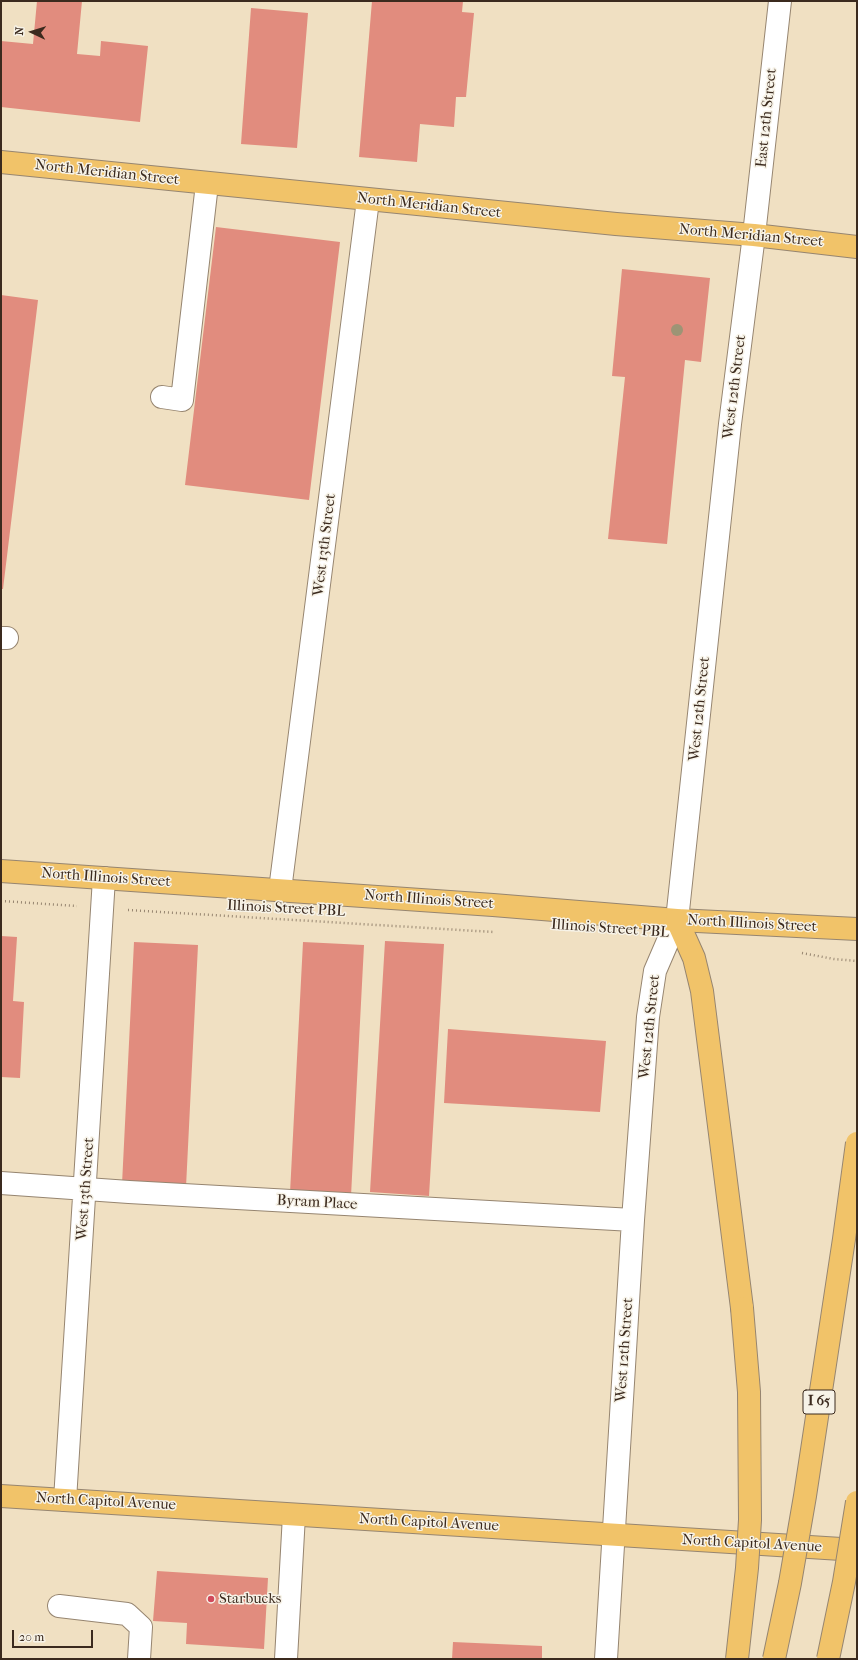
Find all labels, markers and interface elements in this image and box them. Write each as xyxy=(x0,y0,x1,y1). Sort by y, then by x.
north arrow xyxy=(12,12,52,52)
text: N xyxy=(13,27,26,36)
street label: East 12th Street xyxy=(753,67,781,169)
street label: North Meridian Street xyxy=(34,156,180,190)
street label: North Meridian Street xyxy=(356,189,502,223)
street label: North Meridian Street xyxy=(678,221,824,251)
street label: West 12th Street xyxy=(720,334,750,440)
street label: West 13th Street xyxy=(310,493,340,597)
street label: West 12th Street xyxy=(686,656,714,762)
street label: North Illinois Street xyxy=(41,865,171,891)
street label: North Illinois Street xyxy=(364,887,494,913)
street label: Illinois Street PBL xyxy=(226,897,346,921)
street label: North Illinois Street xyxy=(687,912,817,936)
street label: Illinois Street PBL xyxy=(550,916,670,942)
street label: West 12th Street xyxy=(636,974,664,1080)
street label: West 13th Street xyxy=(73,1137,99,1241)
street label: Byram Place xyxy=(276,1192,358,1214)
street label: West 12th Street xyxy=(612,1297,638,1403)
road number: I 65 xyxy=(803,1390,835,1414)
street label: North Capitol Avenue xyxy=(36,1489,176,1515)
street label: North Capitol Avenue xyxy=(359,1510,499,1536)
street label: North Capitol Avenue xyxy=(682,1531,822,1557)
place label: Starbucks xyxy=(219,1590,281,1608)
marker: Starbucks xyxy=(206,1594,216,1604)
scale bar xyxy=(14,1622,95,1648)
text: 20 m xyxy=(19,1630,44,1644)

